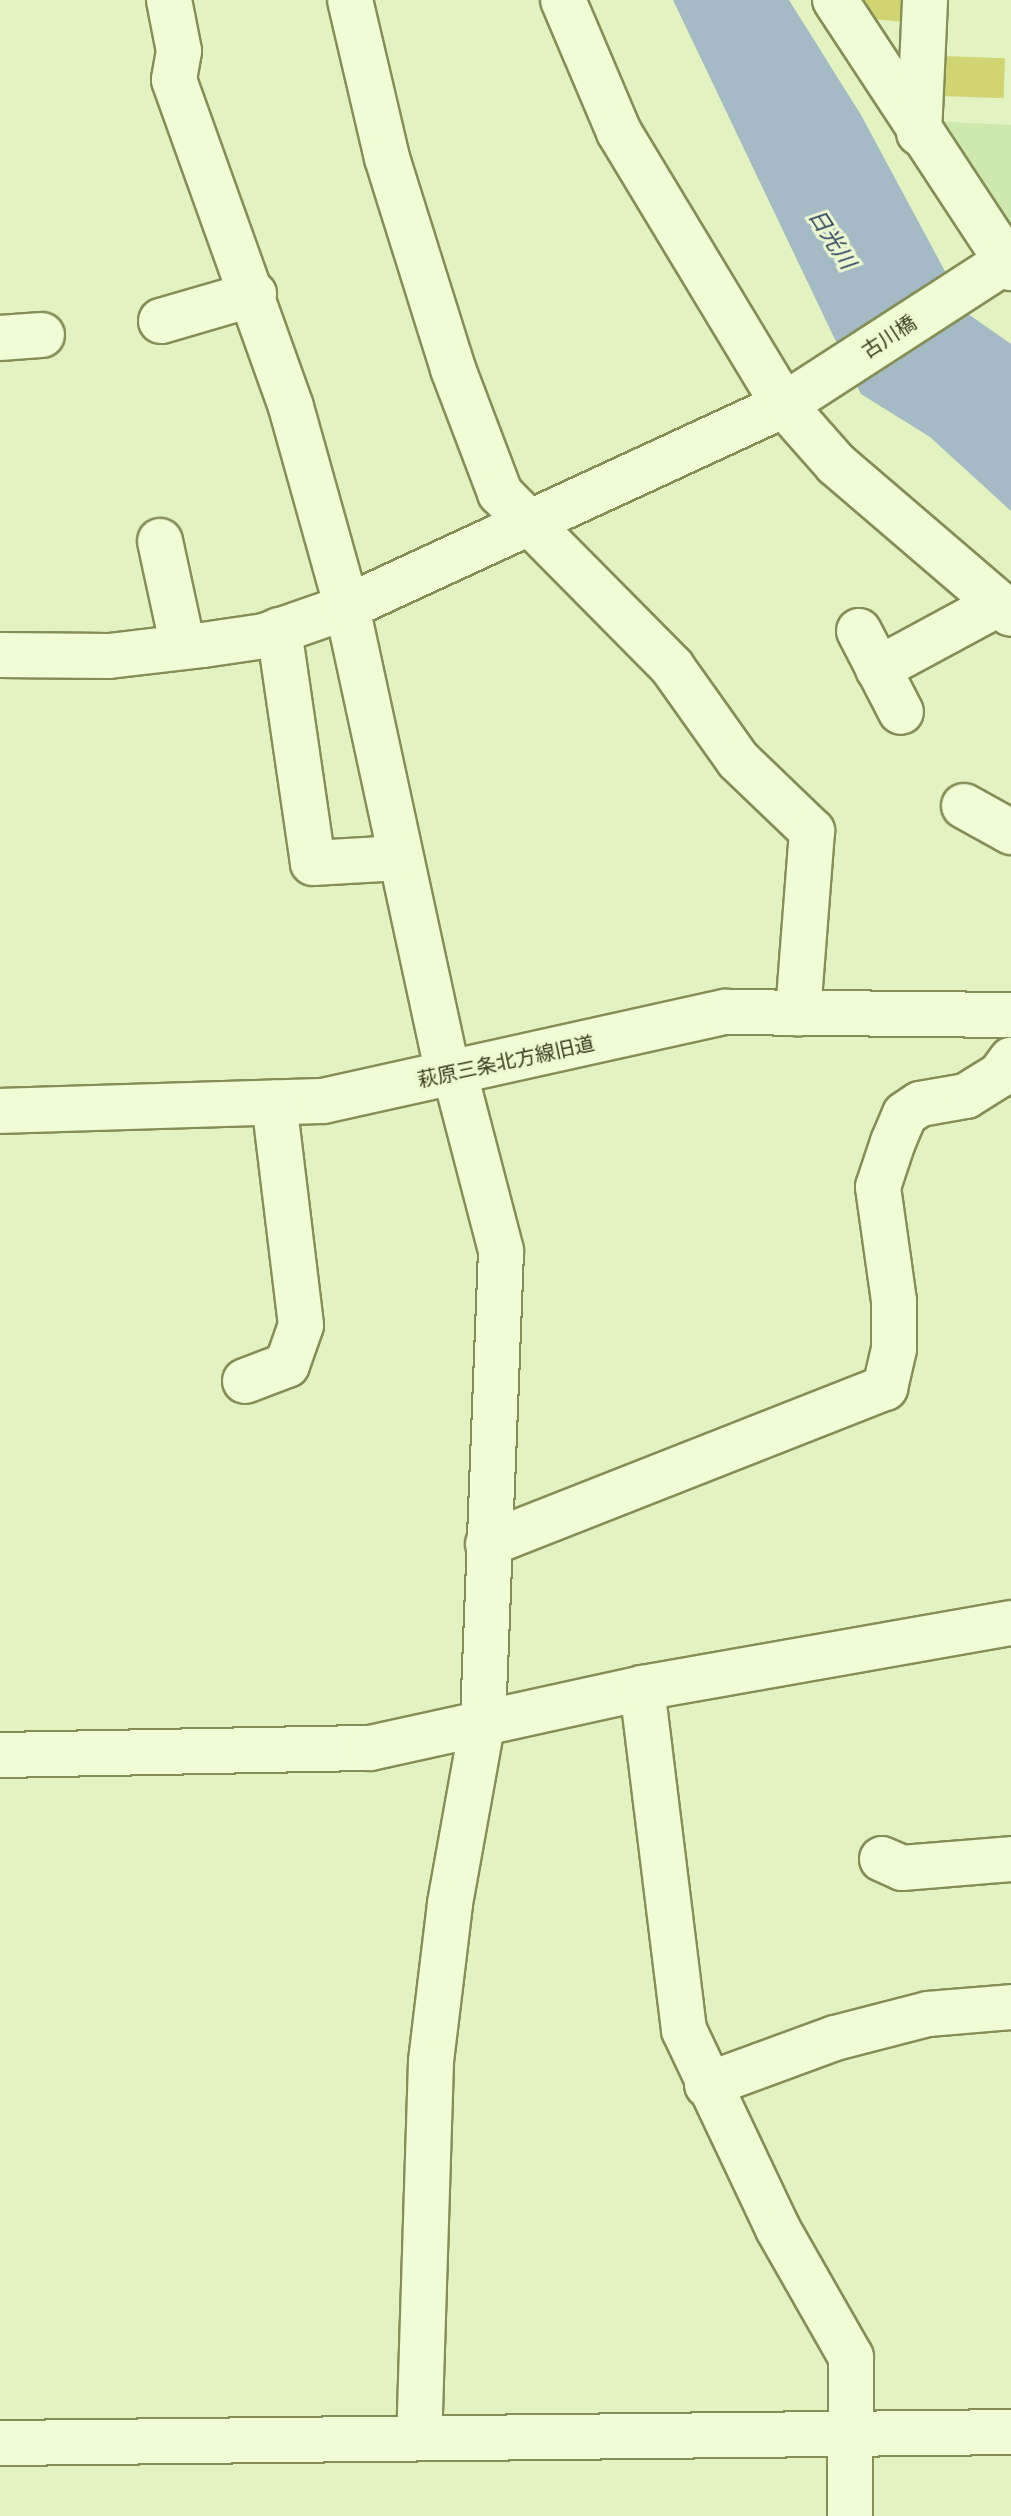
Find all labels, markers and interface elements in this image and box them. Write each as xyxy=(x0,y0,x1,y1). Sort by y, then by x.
water label: 日光川 xyxy=(803,204,861,274)
street label: 古川橋 xyxy=(857,311,921,363)
street label: 萩原三条北方線旧道 xyxy=(415,1032,597,1092)

